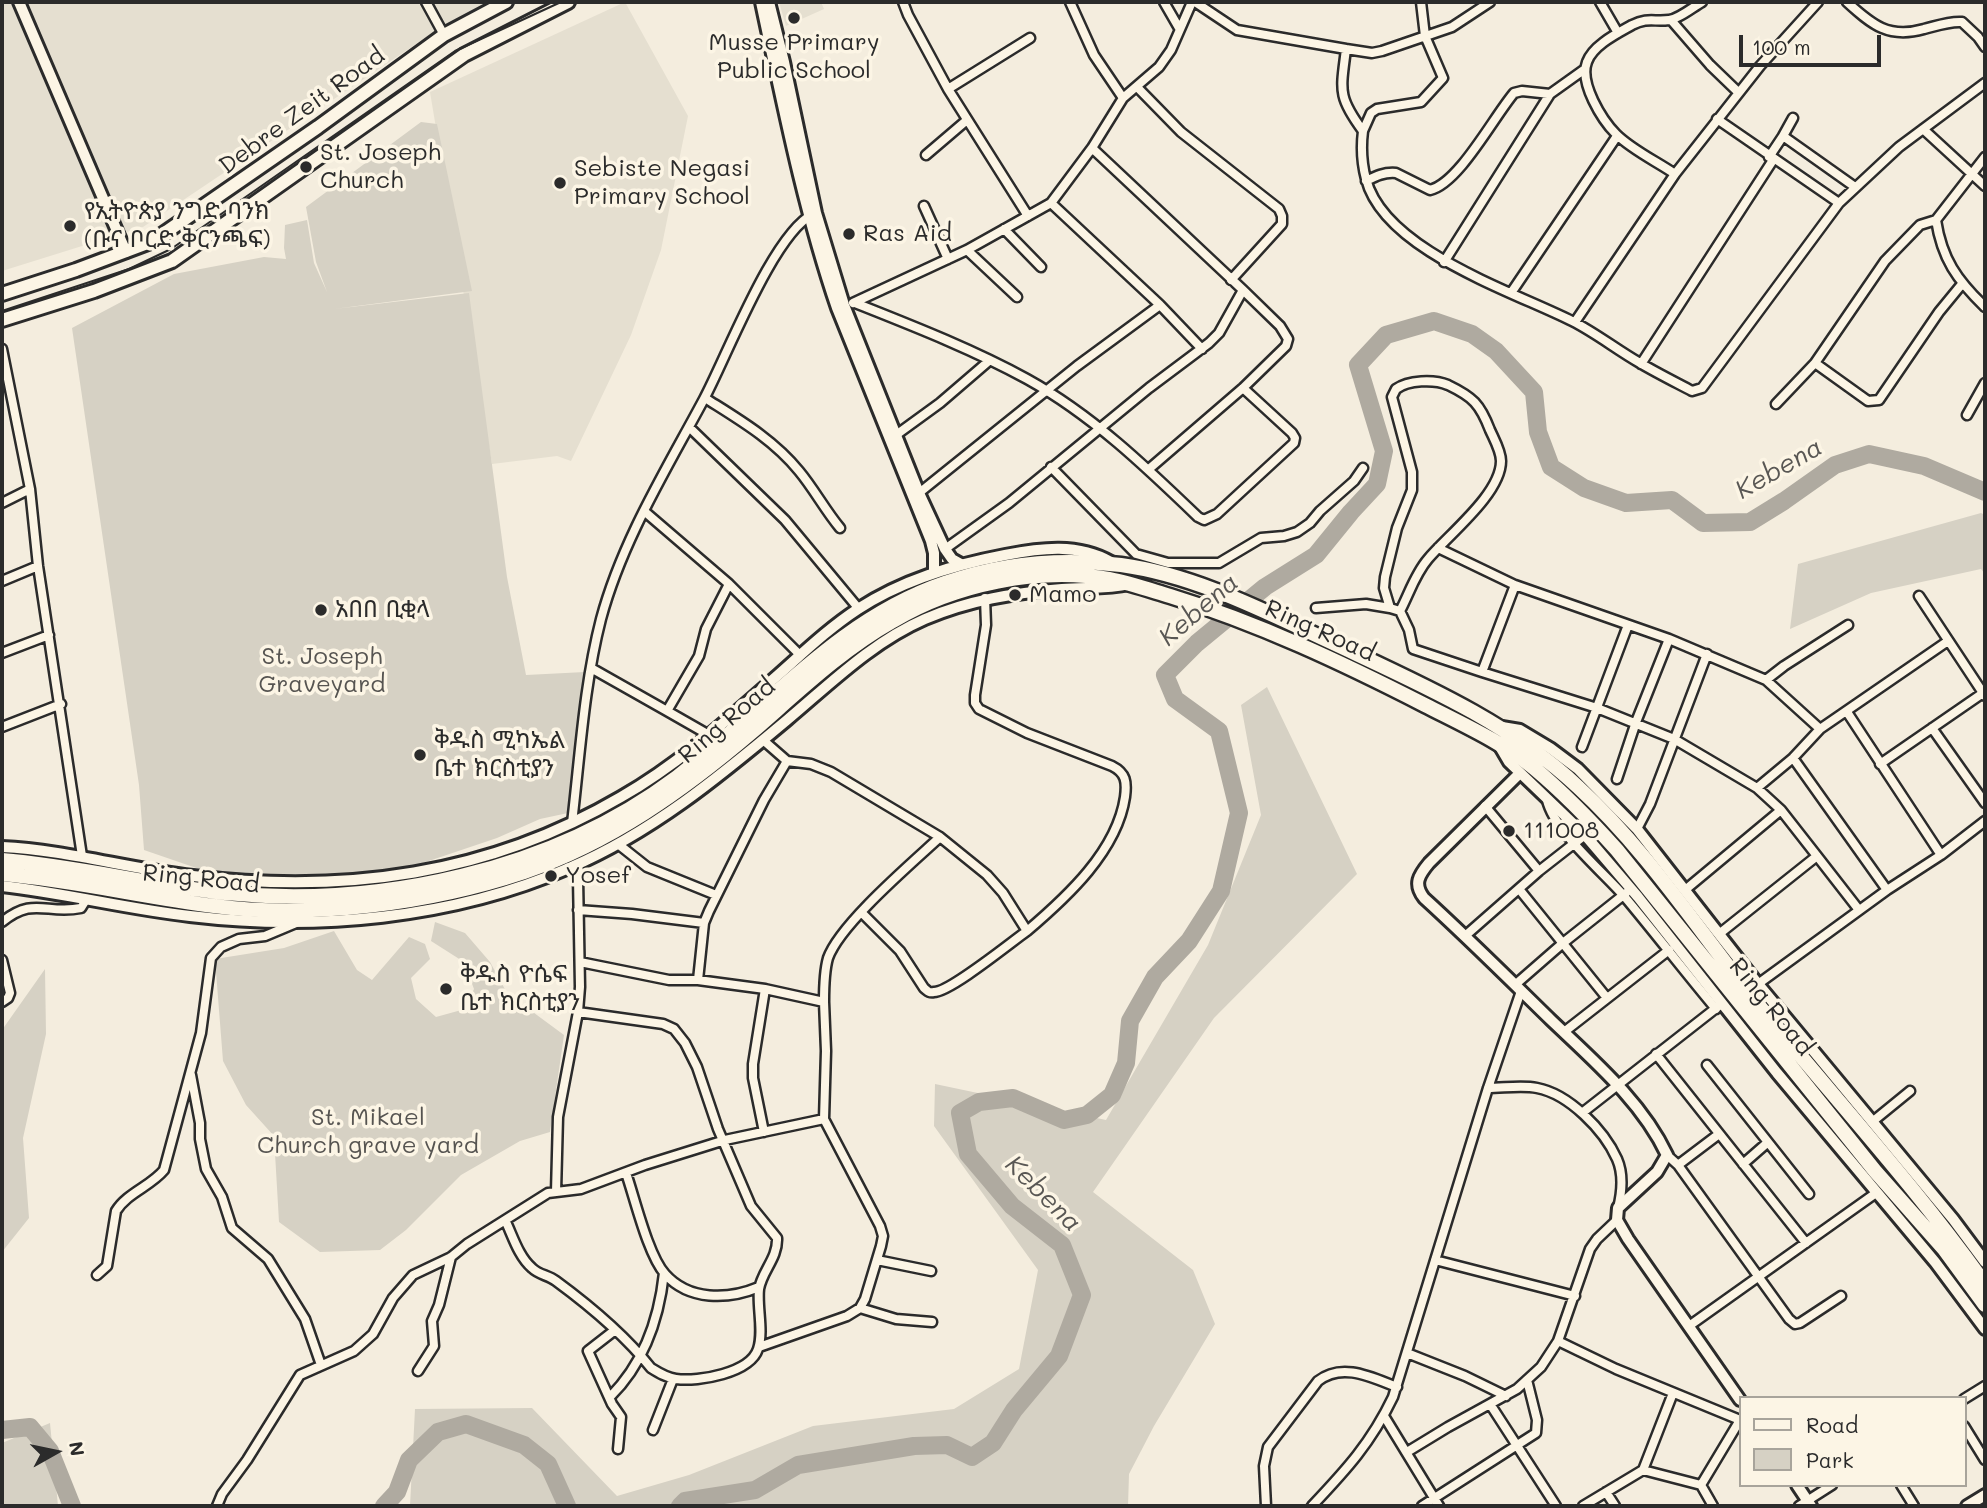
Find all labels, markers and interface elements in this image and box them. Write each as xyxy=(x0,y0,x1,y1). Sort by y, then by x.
marker: Musse Primary Public School xyxy=(786,10,802,26)
scale bar xyxy=(1742,21,1884,65)
place label: Musse Primary Public School xyxy=(709,29,879,85)
text: 100 m xyxy=(1752,33,1811,60)
street label: Debre Zeit Road xyxy=(214,41,390,181)
place label: St. Joseph Church xyxy=(320,139,441,195)
place label: Sebiste Negasi Primary School xyxy=(574,155,750,211)
marker: St. Joseph Church xyxy=(298,159,314,175)
marker: Sebiste Negasi Primary School xyxy=(552,175,568,191)
place label: የኢትዮጵያ ንግድ ባንክ (ቡና ቦርድ ቅርንጫፍ) xyxy=(84,198,271,254)
marker: የኢትዮጵያ ንግድ ባንክ (ቡና ቦርድ ቅርንጫፍ) xyxy=(62,218,78,234)
place label: Ras Aid xyxy=(863,220,952,248)
marker: Ras Aid xyxy=(841,226,857,242)
water label: Kebena xyxy=(1730,432,1828,506)
water label: Kebena xyxy=(1153,567,1245,653)
place label: Mamo xyxy=(1029,581,1096,609)
marker: Mamo xyxy=(1007,587,1023,603)
street label: Ring Road xyxy=(1261,594,1379,668)
place label: አበበ ቢቂላ xyxy=(335,596,430,624)
marker: አበበ ቢቂላ xyxy=(313,602,329,618)
park label: St. Joseph Graveyard xyxy=(258,643,386,699)
street label: Ring Road xyxy=(673,672,781,770)
place label: ቅዱስ ሚካኤል ቤተ ክርስቲያን xyxy=(434,727,565,783)
marker: ቅዱስ ሚካኤል ቤተ ክርስቲያን xyxy=(412,747,428,763)
place label: 111008 xyxy=(1523,817,1599,845)
marker: 111008 xyxy=(1501,823,1517,839)
street label: Ring Road xyxy=(141,859,261,899)
place label: Yosef xyxy=(565,862,631,890)
marker: Yosef xyxy=(543,868,559,884)
street label: Ring Road xyxy=(1723,952,1819,1062)
place label: ቅዱስ ዮሴፍ ቤተ ክርስቲያን xyxy=(460,961,580,1017)
marker: ቅዱስ ዮሴፍ ቤተ ክርስቲያን xyxy=(438,981,454,997)
park label: St. Mikael Church grave yard xyxy=(257,1104,479,1160)
water label: Kebena xyxy=(998,1149,1088,1239)
legend xyxy=(1738,1396,1966,1487)
text: Road xyxy=(1806,1411,1858,1438)
north arrow xyxy=(21,1417,91,1487)
text: N xyxy=(64,1440,91,1458)
text: Park xyxy=(1806,1446,1854,1473)

